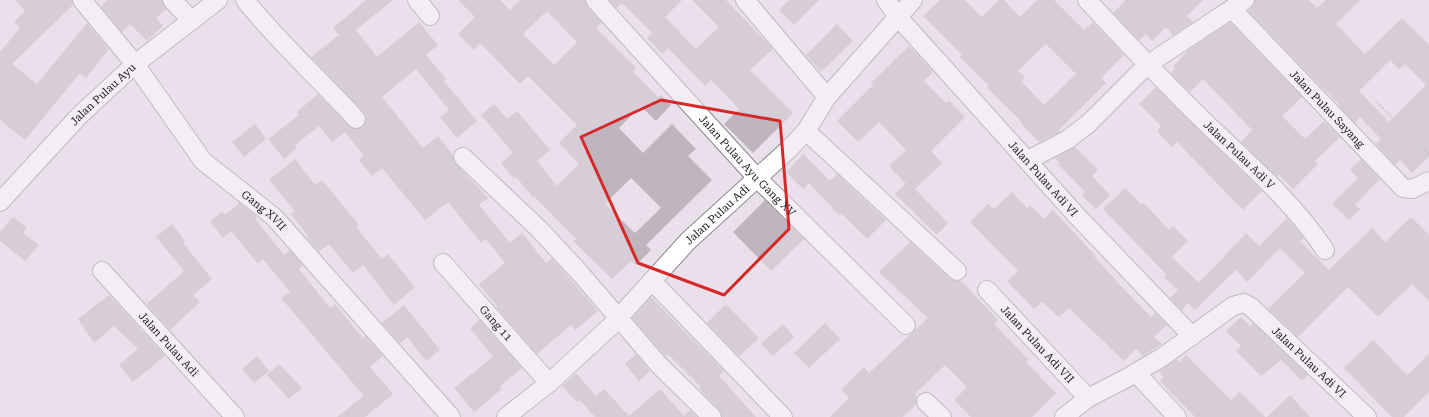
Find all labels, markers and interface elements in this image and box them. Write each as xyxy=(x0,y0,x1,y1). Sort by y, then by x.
street label: Jalan Pulau Ayu xyxy=(67,60,138,128)
street label: Jalan Pulau Sayang xyxy=(1287,67,1368,151)
street label: Jalan Pulau Ayu Gang XV xyxy=(696,112,799,219)
street label: Jalan Pulau Adi V xyxy=(1201,118,1278,192)
street label: Jalan Pulau Adi VI xyxy=(1006,138,1081,219)
street label: Jalan Pulau Adi xyxy=(682,182,752,247)
street label: Gang XVII xyxy=(239,187,289,233)
street label: Gang 11 xyxy=(477,302,515,343)
street label: Jalan Pulau Adi VII xyxy=(998,303,1077,385)
street label: Jalan Pulau Adi xyxy=(136,309,202,379)
street label: Jalan Pulau Adi VI xyxy=(1269,324,1349,400)

